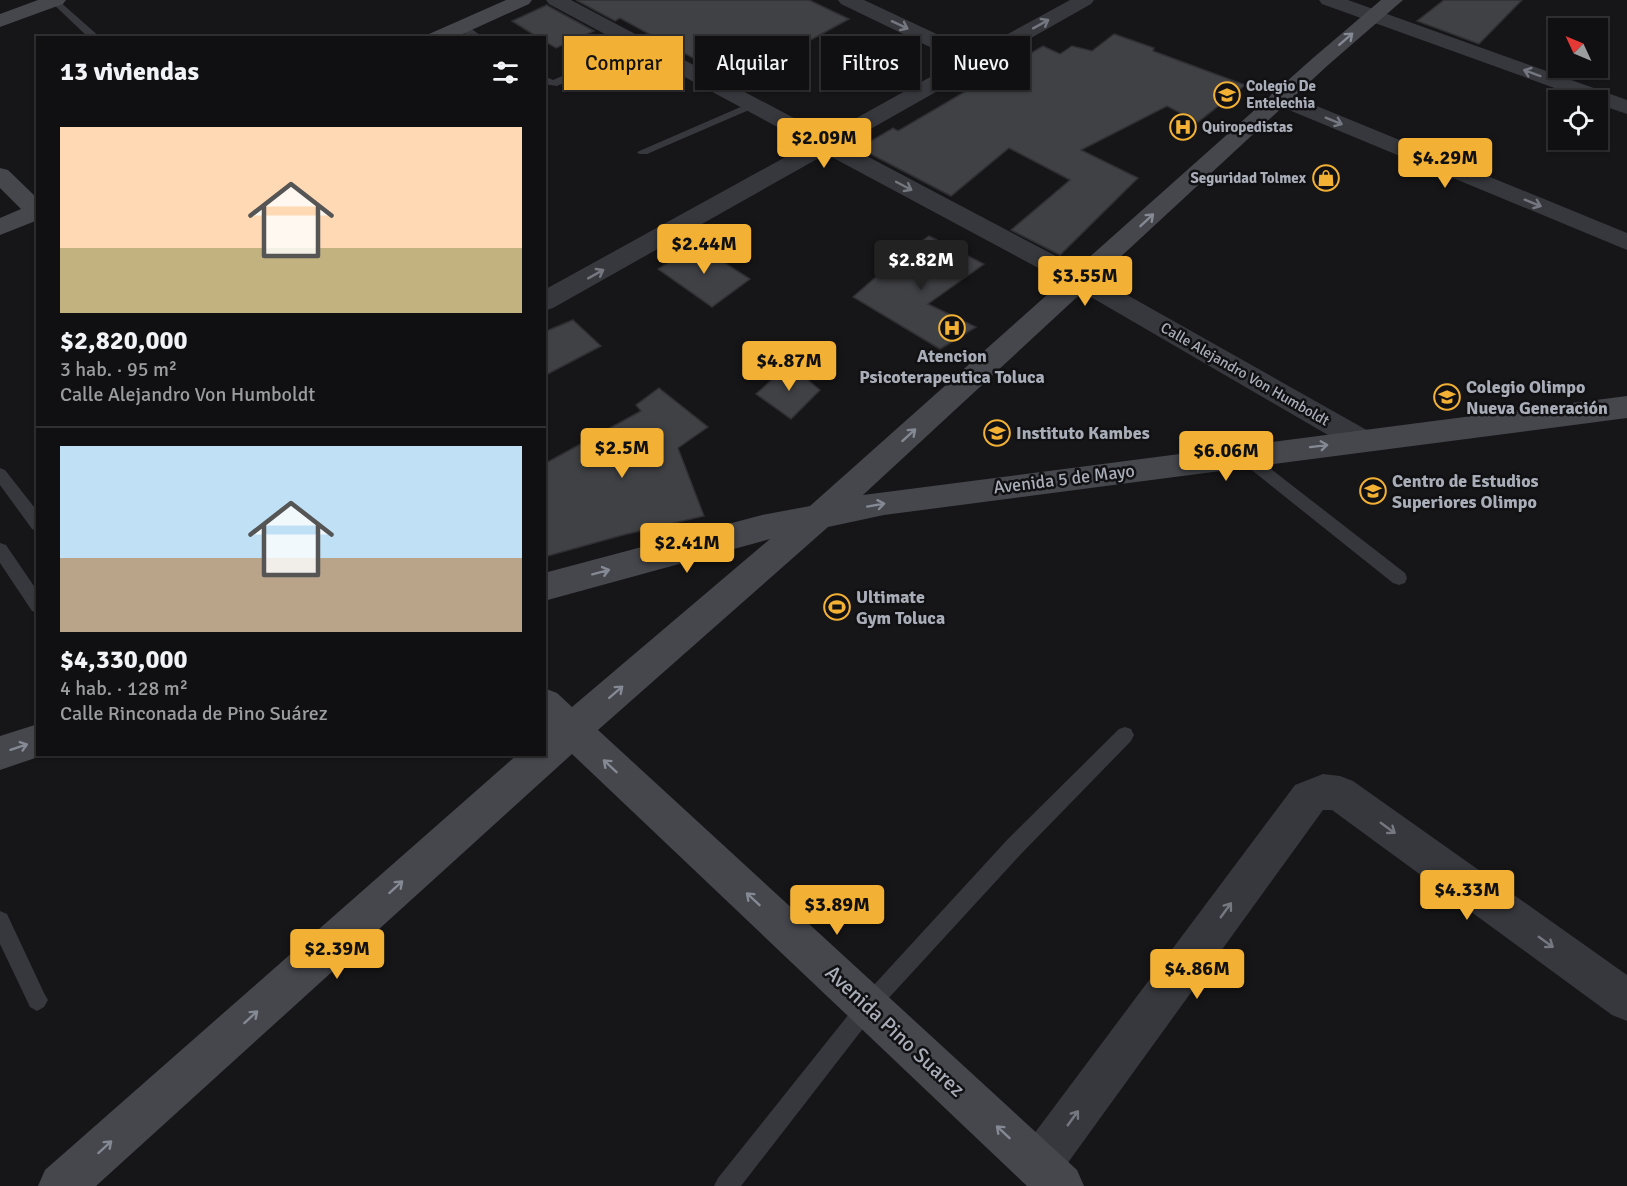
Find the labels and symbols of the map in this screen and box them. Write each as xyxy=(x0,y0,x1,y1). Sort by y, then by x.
one-way arrow xyxy=(1032,18,1049,30)
north arrow xyxy=(1548,18,1608,78)
one-way arrow xyxy=(891,19,909,31)
one-way arrow xyxy=(1338,32,1353,46)
one-way arrow xyxy=(1524,66,1542,77)
place label: Colegio De Entelechia xyxy=(1246,77,1316,112)
school or university icon: Colegio De Entelechia xyxy=(1212,80,1242,110)
hospital icon: Quiropedistas xyxy=(1168,112,1198,142)
one-way arrow xyxy=(1324,116,1342,127)
pin: $2.09M xyxy=(775,118,873,169)
place label: Quiropedistas xyxy=(1202,118,1293,136)
pin: $4.29M xyxy=(1396,138,1494,189)
shop icon: Seguridad Tolmex xyxy=(1311,163,1341,193)
place label: Seguridad Tolmex xyxy=(1190,169,1307,187)
one-way arrow xyxy=(895,181,913,192)
one-way arrow xyxy=(1523,198,1542,209)
one-way arrow xyxy=(1140,212,1155,227)
pin: $2.44M xyxy=(655,224,753,275)
pin: $2.82M xyxy=(872,240,970,291)
pin: $3.55M xyxy=(1036,256,1134,307)
one-way arrow xyxy=(587,267,604,279)
hospital icon: Atencion Psicoterapeutica Toluca xyxy=(937,313,967,343)
street label: Calle Alejandro Von Humboldt xyxy=(1158,318,1332,430)
pin: $4.87M xyxy=(740,341,838,392)
place label: Atencion Psicoterapeutica Toluca xyxy=(859,345,1045,388)
place label: Colegio Olimpo Nueva Generación xyxy=(1466,376,1608,419)
school or university icon: Colegio Olimpo Nueva Generación xyxy=(1432,382,1462,412)
school or university icon: Instituto Kambes xyxy=(982,418,1012,448)
place label: Instituto Kambes xyxy=(1016,422,1150,444)
pin: $2.5M xyxy=(580,428,664,479)
one-way arrow xyxy=(901,428,916,442)
pin: $6.06M xyxy=(1177,431,1275,482)
one-way arrow xyxy=(1309,441,1329,452)
street label: Avenida 5 de Mayo xyxy=(992,459,1136,499)
place label: Centro de Estudios Superiores Olimpo xyxy=(1392,470,1539,513)
school or university icon: Centro de Estudios Superiores Olimpo xyxy=(1358,476,1388,506)
one-way arrow xyxy=(866,499,885,510)
pin: $2.41M xyxy=(638,523,736,574)
one-way arrow xyxy=(591,565,610,577)
place label: Ultimate Gym Toluca xyxy=(856,586,945,629)
sports icon: Ultimate Gym Toluca xyxy=(822,592,852,622)
one-way arrow xyxy=(608,685,623,699)
one-way arrow xyxy=(9,740,28,751)
one-way arrow xyxy=(603,759,618,773)
one-way arrow xyxy=(1379,822,1395,834)
pin: $4.33M xyxy=(1418,870,1516,921)
one-way arrow xyxy=(388,880,403,894)
pin: $3.89M xyxy=(788,885,886,936)
one-way arrow xyxy=(745,892,760,906)
one-way arrow xyxy=(1219,903,1232,919)
pin: $2.39M xyxy=(288,929,386,980)
one-way arrow xyxy=(1538,936,1554,948)
pin: $4.86M xyxy=(1148,949,1246,1000)
street label: Avenida Pino Suarez xyxy=(820,960,970,1102)
one-way arrow xyxy=(243,1010,258,1024)
one-way arrow xyxy=(1067,1111,1079,1127)
one-way arrow xyxy=(995,1125,1010,1139)
one-way arrow xyxy=(97,1140,112,1154)

